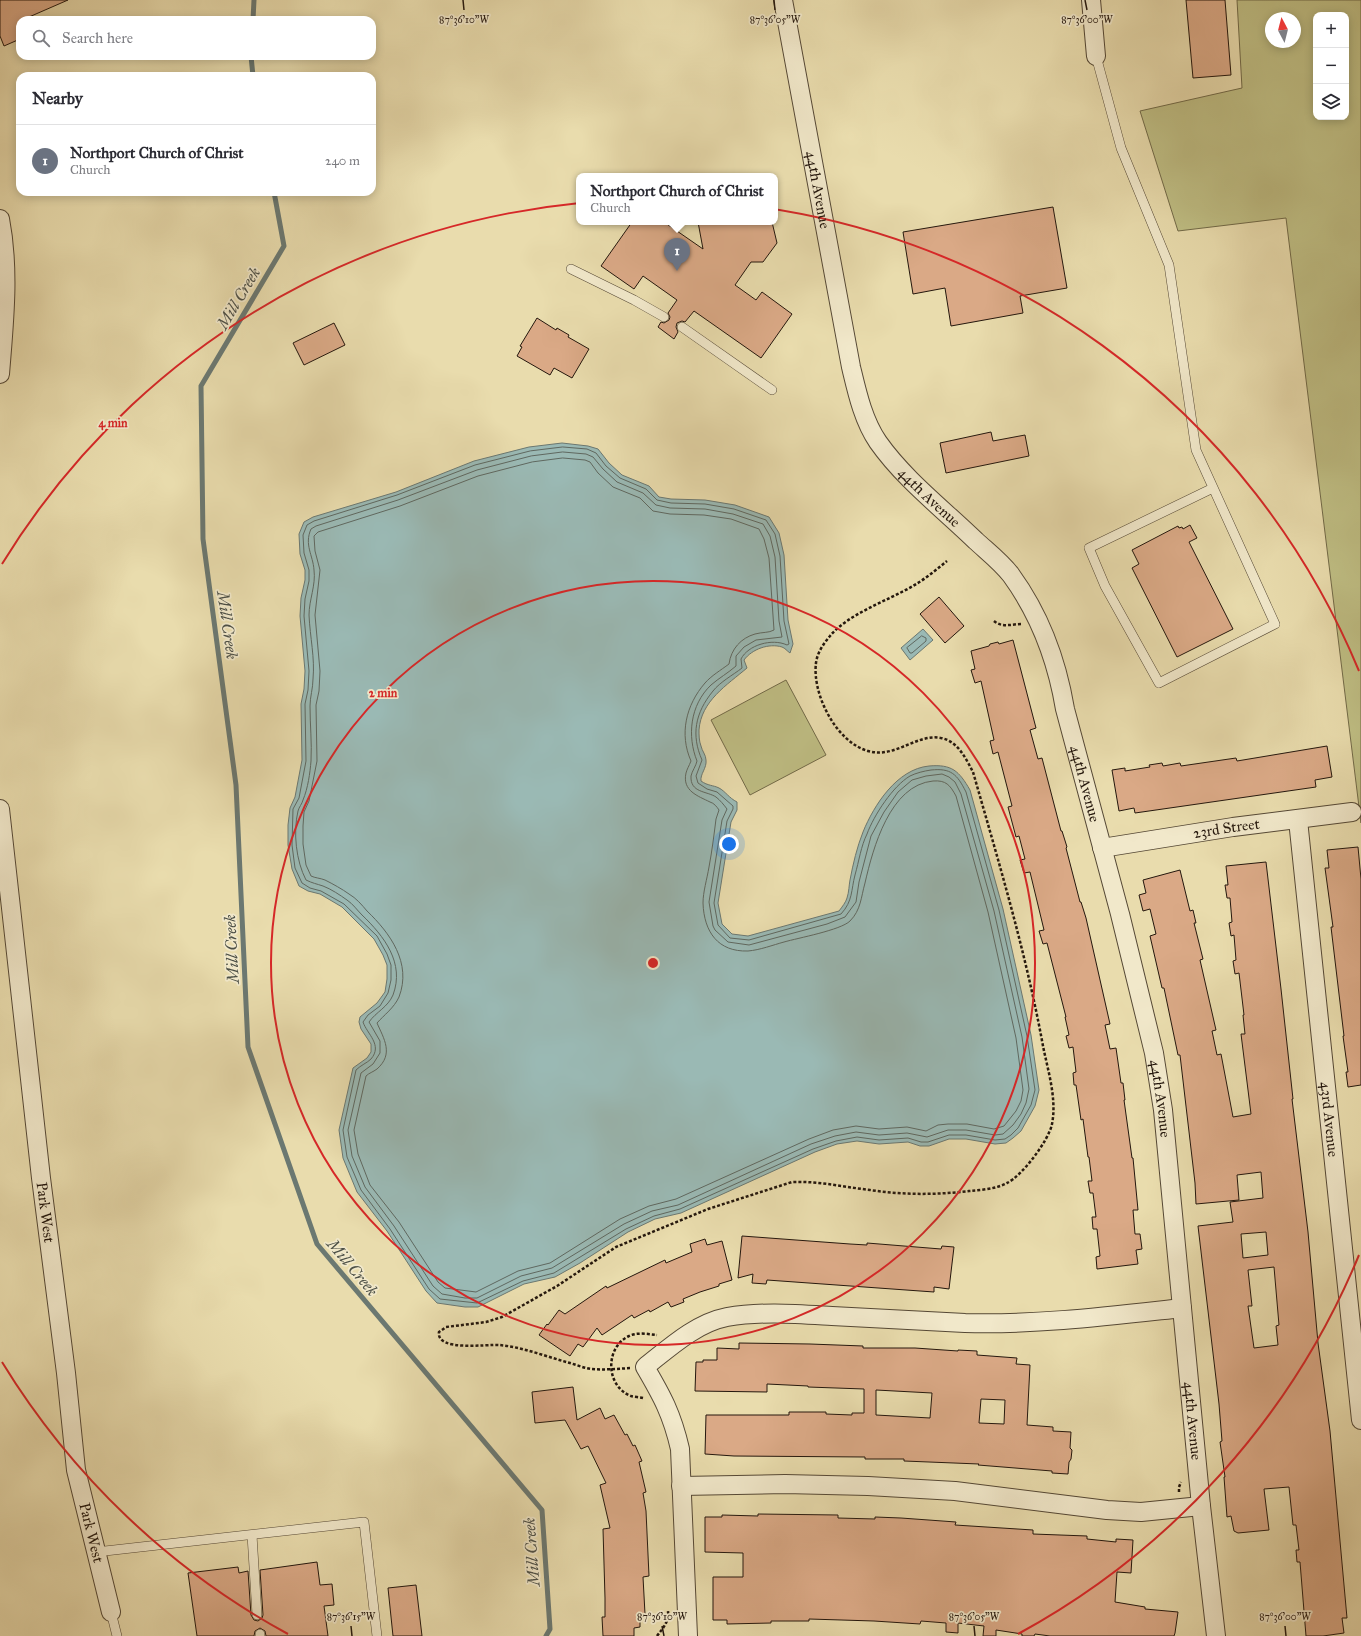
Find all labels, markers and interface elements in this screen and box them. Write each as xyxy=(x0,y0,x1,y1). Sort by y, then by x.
north arrow xyxy=(1265,12,1301,48)
map controls xyxy=(1313,12,1349,120)
button: + xyxy=(1313,12,1349,48)
text: 87°36'10"W xyxy=(439,14,489,26)
text: 87°36'05"W xyxy=(750,14,801,26)
text: 87°36'00"W xyxy=(1061,14,1113,26)
search box xyxy=(16,16,376,60)
icon: search xyxy=(30,27,52,49)
text: Search here xyxy=(62,29,133,47)
button: − xyxy=(1313,48,1349,84)
button: layers xyxy=(1313,84,1349,120)
text: Nearby xyxy=(32,88,83,109)
text: Northport Church of Christ xyxy=(70,144,244,162)
street label: 44th Avenue xyxy=(802,149,834,230)
text: 1 xyxy=(42,153,48,169)
text: 240 m xyxy=(325,153,360,169)
text: Church xyxy=(70,162,110,178)
popup xyxy=(576,173,778,225)
text: Northport Church of Christ xyxy=(590,182,764,200)
text: Church xyxy=(590,200,631,216)
pin: 1 xyxy=(664,238,690,271)
water label: Mill Creek xyxy=(212,264,264,334)
text: 4 min xyxy=(98,416,128,431)
street label: 44th Avenue xyxy=(894,464,964,531)
water label: Mill Creek xyxy=(213,588,242,660)
text: 2 min xyxy=(369,686,398,700)
street label: 44th Avenue xyxy=(1066,743,1104,824)
street label: 23rd Street xyxy=(1192,815,1261,842)
your location xyxy=(719,834,739,854)
water label: Mill Creek xyxy=(220,914,243,986)
centre of rings xyxy=(646,956,660,970)
street label: 44th Avenue xyxy=(1146,1058,1175,1138)
street label: 43rd Avenue xyxy=(1317,1081,1342,1158)
street label: Park West xyxy=(33,1181,58,1245)
water label: Mill Creek xyxy=(322,1233,382,1300)
street label: 44th Avenue xyxy=(1180,1381,1206,1461)
street label: Park West xyxy=(75,1501,108,1565)
water label: Mill Creek xyxy=(520,1517,544,1589)
text: 87°36'15"W xyxy=(327,1611,376,1623)
text: 87°36'10"W xyxy=(637,1611,687,1623)
text: 87°36'05"W xyxy=(949,1611,1000,1623)
text: 87°36'00"W xyxy=(1259,1611,1311,1623)

